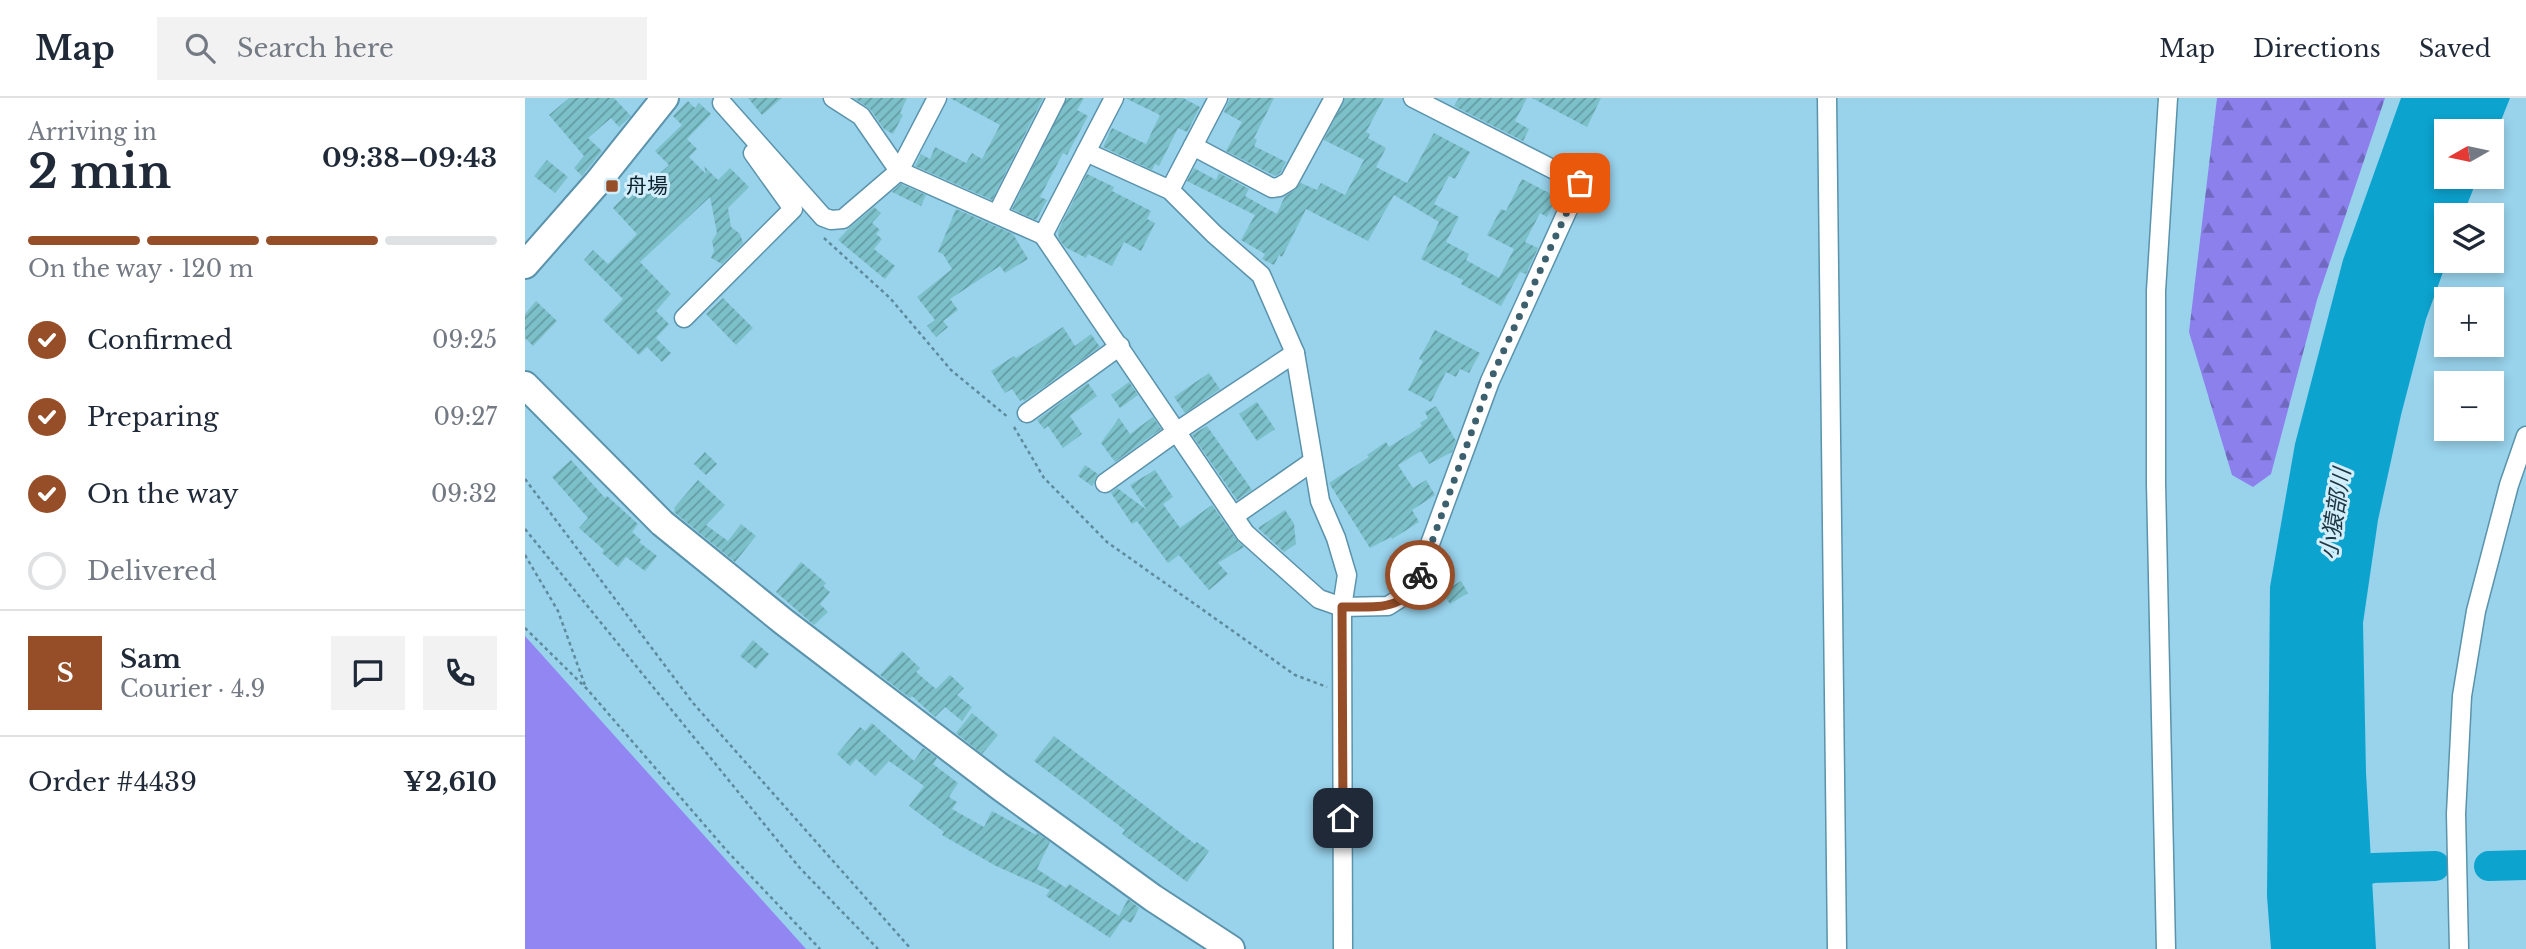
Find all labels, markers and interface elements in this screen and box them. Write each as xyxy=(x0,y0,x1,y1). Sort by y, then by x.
search box xyxy=(157,17,647,80)
text: Map xyxy=(35,28,115,69)
icon: search xyxy=(181,29,219,67)
text: Search here xyxy=(237,32,394,64)
text: Map xyxy=(2159,34,2215,63)
text: Directions xyxy=(2253,34,2381,63)
text: Saved xyxy=(2419,34,2491,63)
text: Arriving in xyxy=(28,118,157,146)
north arrow xyxy=(2434,119,2504,189)
map controls xyxy=(2434,119,2504,441)
text: 09:38–09:43 xyxy=(322,142,497,174)
text: 2 min xyxy=(28,143,171,200)
pin xyxy=(1550,153,1610,213)
icon: bag xyxy=(1561,164,1599,202)
place label: 舟場 xyxy=(626,173,668,199)
marker: 舟場 xyxy=(604,178,620,194)
button: layers xyxy=(2434,203,2504,273)
text: On the way · 120 m xyxy=(28,255,253,283)
button: + xyxy=(2434,287,2504,357)
icon: check xyxy=(28,321,66,359)
text: Confirmed xyxy=(87,324,232,356)
text: 09:25 xyxy=(432,326,497,354)
button: − xyxy=(2434,371,2504,441)
icon: check xyxy=(28,398,66,436)
text: Preparing xyxy=(87,401,219,433)
text: 09:27 xyxy=(434,403,497,431)
water label: 小猿部川 xyxy=(2314,463,2356,562)
icon: check xyxy=(28,475,66,513)
text: On the way xyxy=(87,478,239,510)
text: 09:32 xyxy=(431,480,497,508)
courier xyxy=(1385,540,1455,610)
text: Delivered xyxy=(87,555,217,587)
icon: bike xyxy=(1401,556,1439,594)
button: chat xyxy=(331,636,405,710)
button: phone xyxy=(423,636,497,710)
text: Sam xyxy=(120,643,181,675)
text: S xyxy=(56,657,74,689)
text: Courier · 4.9 xyxy=(120,675,265,703)
text: Order #4439 xyxy=(28,766,197,798)
text: ¥2,610 xyxy=(403,766,497,798)
pin xyxy=(1313,788,1373,848)
icon: home xyxy=(1324,799,1362,837)

